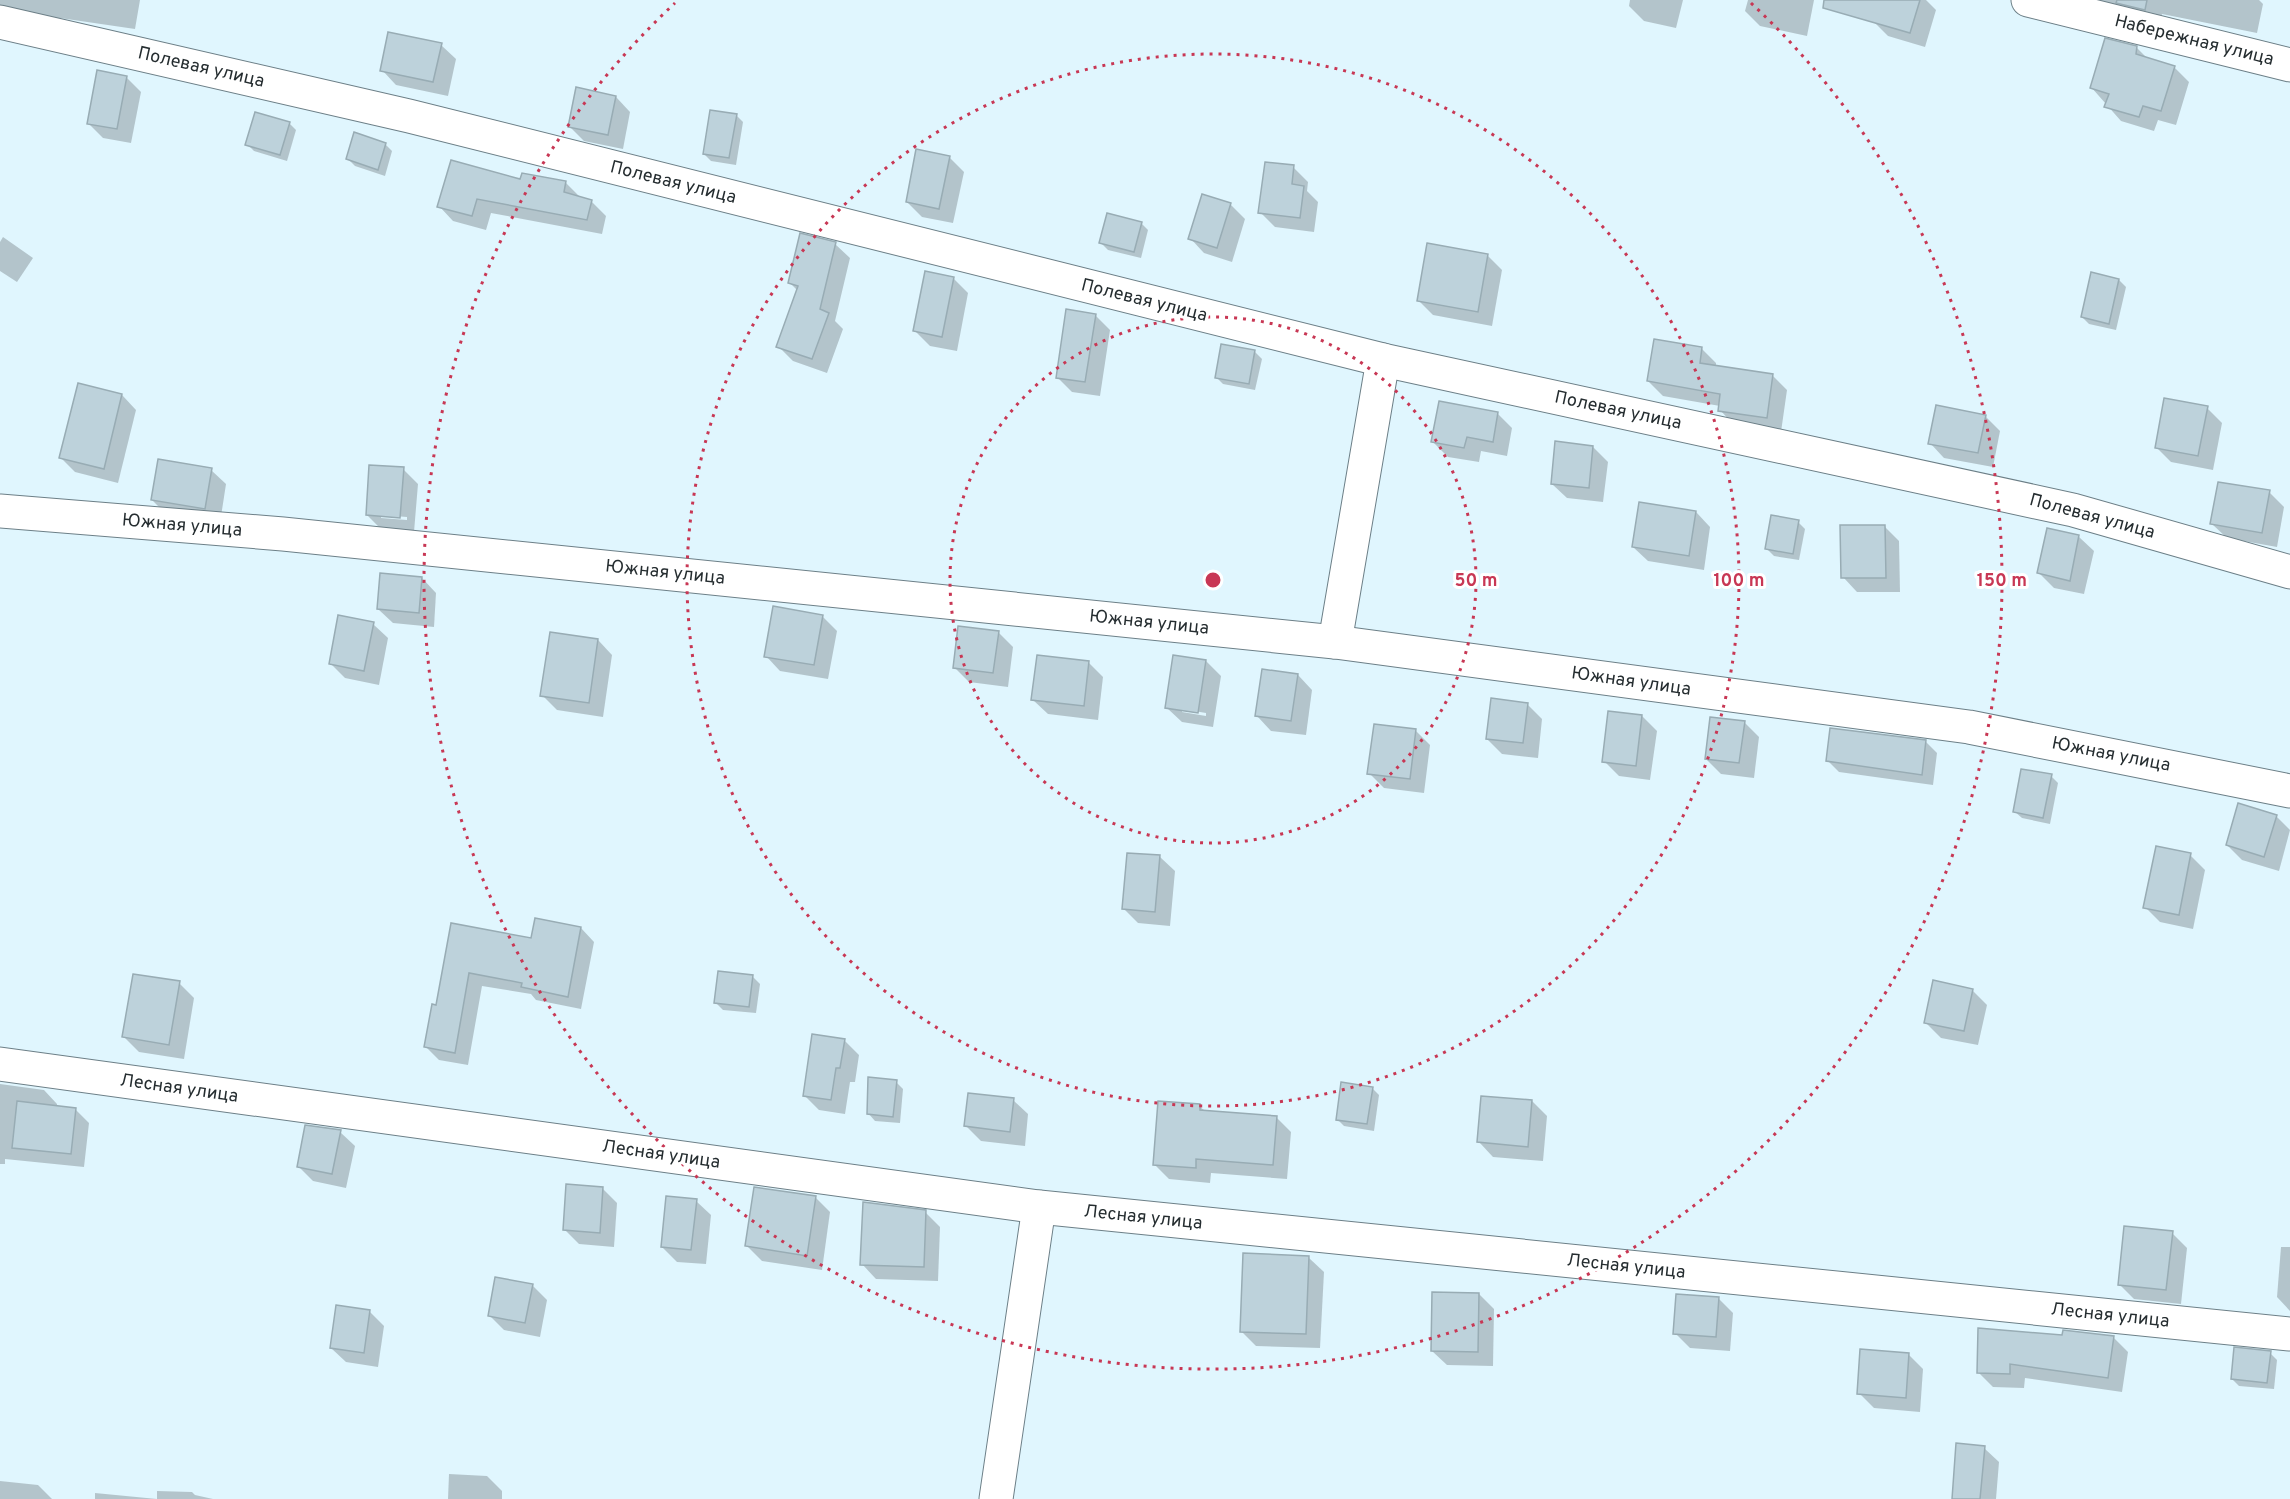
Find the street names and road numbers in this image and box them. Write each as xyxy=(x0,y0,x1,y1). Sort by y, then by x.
street label: Набережная улица xyxy=(2112,10,2276,72)
street label: Полевая улица xyxy=(135,42,267,94)
street label: Полевая улица xyxy=(608,156,738,210)
street label: Полевая улица xyxy=(1079,274,1209,328)
street label: Полевая улица xyxy=(1552,386,1684,436)
street label: Полевая улица xyxy=(2027,489,2157,545)
street label: Южная улица xyxy=(121,509,243,543)
street label: Южная улица xyxy=(604,555,726,591)
street label: Южная улица xyxy=(1088,605,1210,641)
street label: Южная улица xyxy=(1570,662,1692,702)
street label: Южная улица xyxy=(2050,732,2172,778)
street label: Лесная улица xyxy=(118,1069,240,1109)
street label: Лесная улица xyxy=(600,1135,722,1175)
street label: Лесная улица xyxy=(1082,1200,1204,1236)
street label: Лесная улица xyxy=(1565,1249,1687,1285)
street label: Лесная улица xyxy=(2049,1298,2171,1334)

